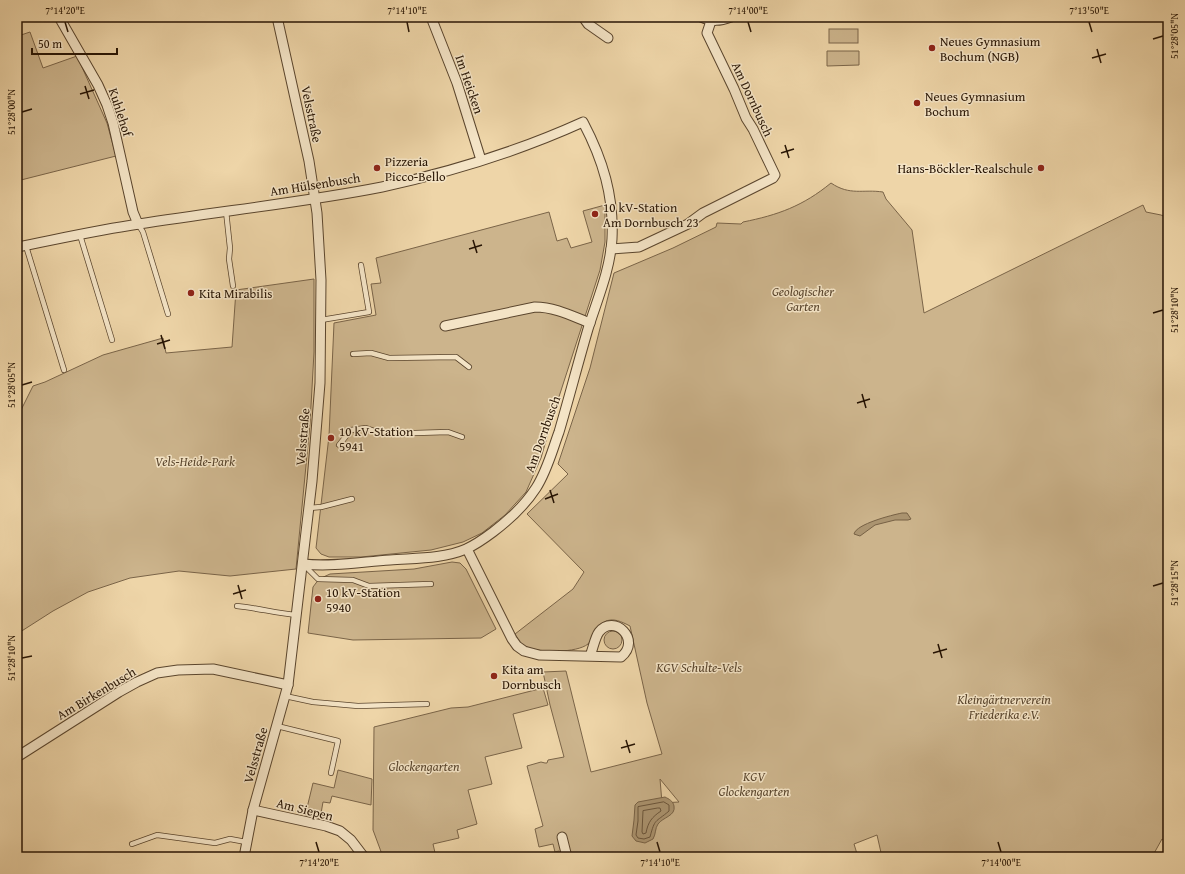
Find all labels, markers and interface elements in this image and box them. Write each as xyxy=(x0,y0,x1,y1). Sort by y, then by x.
text: 7°14'20"E xyxy=(45,3,85,18)
text: 7°14'10"E xyxy=(387,3,427,18)
text: 7°14'00"E xyxy=(728,3,768,18)
text: 7°13'50"E xyxy=(1069,3,1109,18)
text: 51°28'05"N xyxy=(1167,13,1182,59)
scale bar xyxy=(32,30,117,56)
place label: Neues Gymnasium Bochum (NGB) xyxy=(940,32,1041,66)
text: 50 m xyxy=(38,35,62,52)
marker: Neues Gymnasium Bochum (NGB) xyxy=(927,43,937,53)
street label: Im Heicken xyxy=(451,52,489,117)
street label: Am Dornbusch xyxy=(727,59,778,140)
street label: Velsstraße xyxy=(296,84,327,144)
street label: Kuhlehof xyxy=(104,85,138,141)
place label: Neues Gymnasium Bochum xyxy=(925,87,1026,121)
text: 51°28'00"N xyxy=(4,89,19,135)
marker: Neues Gymnasium Bochum xyxy=(912,98,922,108)
place label: Pizzeria Picco-Bello xyxy=(385,152,446,186)
place label: Hans-Böckler-Realschule xyxy=(897,159,1033,178)
marker: Pizzeria Picco-Bello xyxy=(372,163,382,173)
marker: Hans-Böckler-Realschule xyxy=(1036,163,1046,173)
street label: Am Hülsenbusch xyxy=(269,168,362,201)
place label: 10 kV-Station Am Dornbusch 23 xyxy=(603,198,699,232)
marker: 10 kV-Station Am Dornbusch 23 xyxy=(590,209,600,219)
park label: Geologischer Garten xyxy=(772,282,835,316)
place label: Kita Mirabilis xyxy=(199,284,272,303)
text: 51°28'10"N xyxy=(1167,287,1182,333)
marker: Kita Mirabilis xyxy=(186,288,196,298)
text: 51°28'05"N xyxy=(4,362,19,408)
street label: Am Dornbusch xyxy=(520,393,565,475)
street label: Velsstraße xyxy=(291,408,314,467)
place label: 10 kV-Station 5941 xyxy=(339,422,414,456)
marker: 10 kV-Station 5941 xyxy=(326,433,336,443)
park label: Vels-Heide-Park xyxy=(155,452,235,471)
text: 51°28'15"N xyxy=(1167,560,1182,606)
place label: 10 kV-Station 5940 xyxy=(326,583,401,617)
marker: 10 kV-Station 5940 xyxy=(313,594,323,604)
text: 51°28'10"N xyxy=(4,635,19,681)
park label: KGV Schulte-Vels xyxy=(655,658,742,677)
place label: Kita am Dornbusch xyxy=(502,660,562,694)
street label: Am Birkenbusch xyxy=(53,662,140,725)
marker: Kita am Dornbusch xyxy=(489,671,499,681)
park label: Kleingärtnerverein Friederika e.V. xyxy=(956,690,1051,724)
street label: Velsstraße xyxy=(238,725,273,785)
park label: Glockengarten xyxy=(388,757,460,776)
park label: KGV Glockengarten xyxy=(718,767,790,801)
street label: Am Siepen xyxy=(274,793,336,826)
text: 7°14'20"E xyxy=(299,855,339,870)
text: 7°14'10"E xyxy=(640,855,680,870)
text: 7°14'00"E xyxy=(981,855,1021,870)

